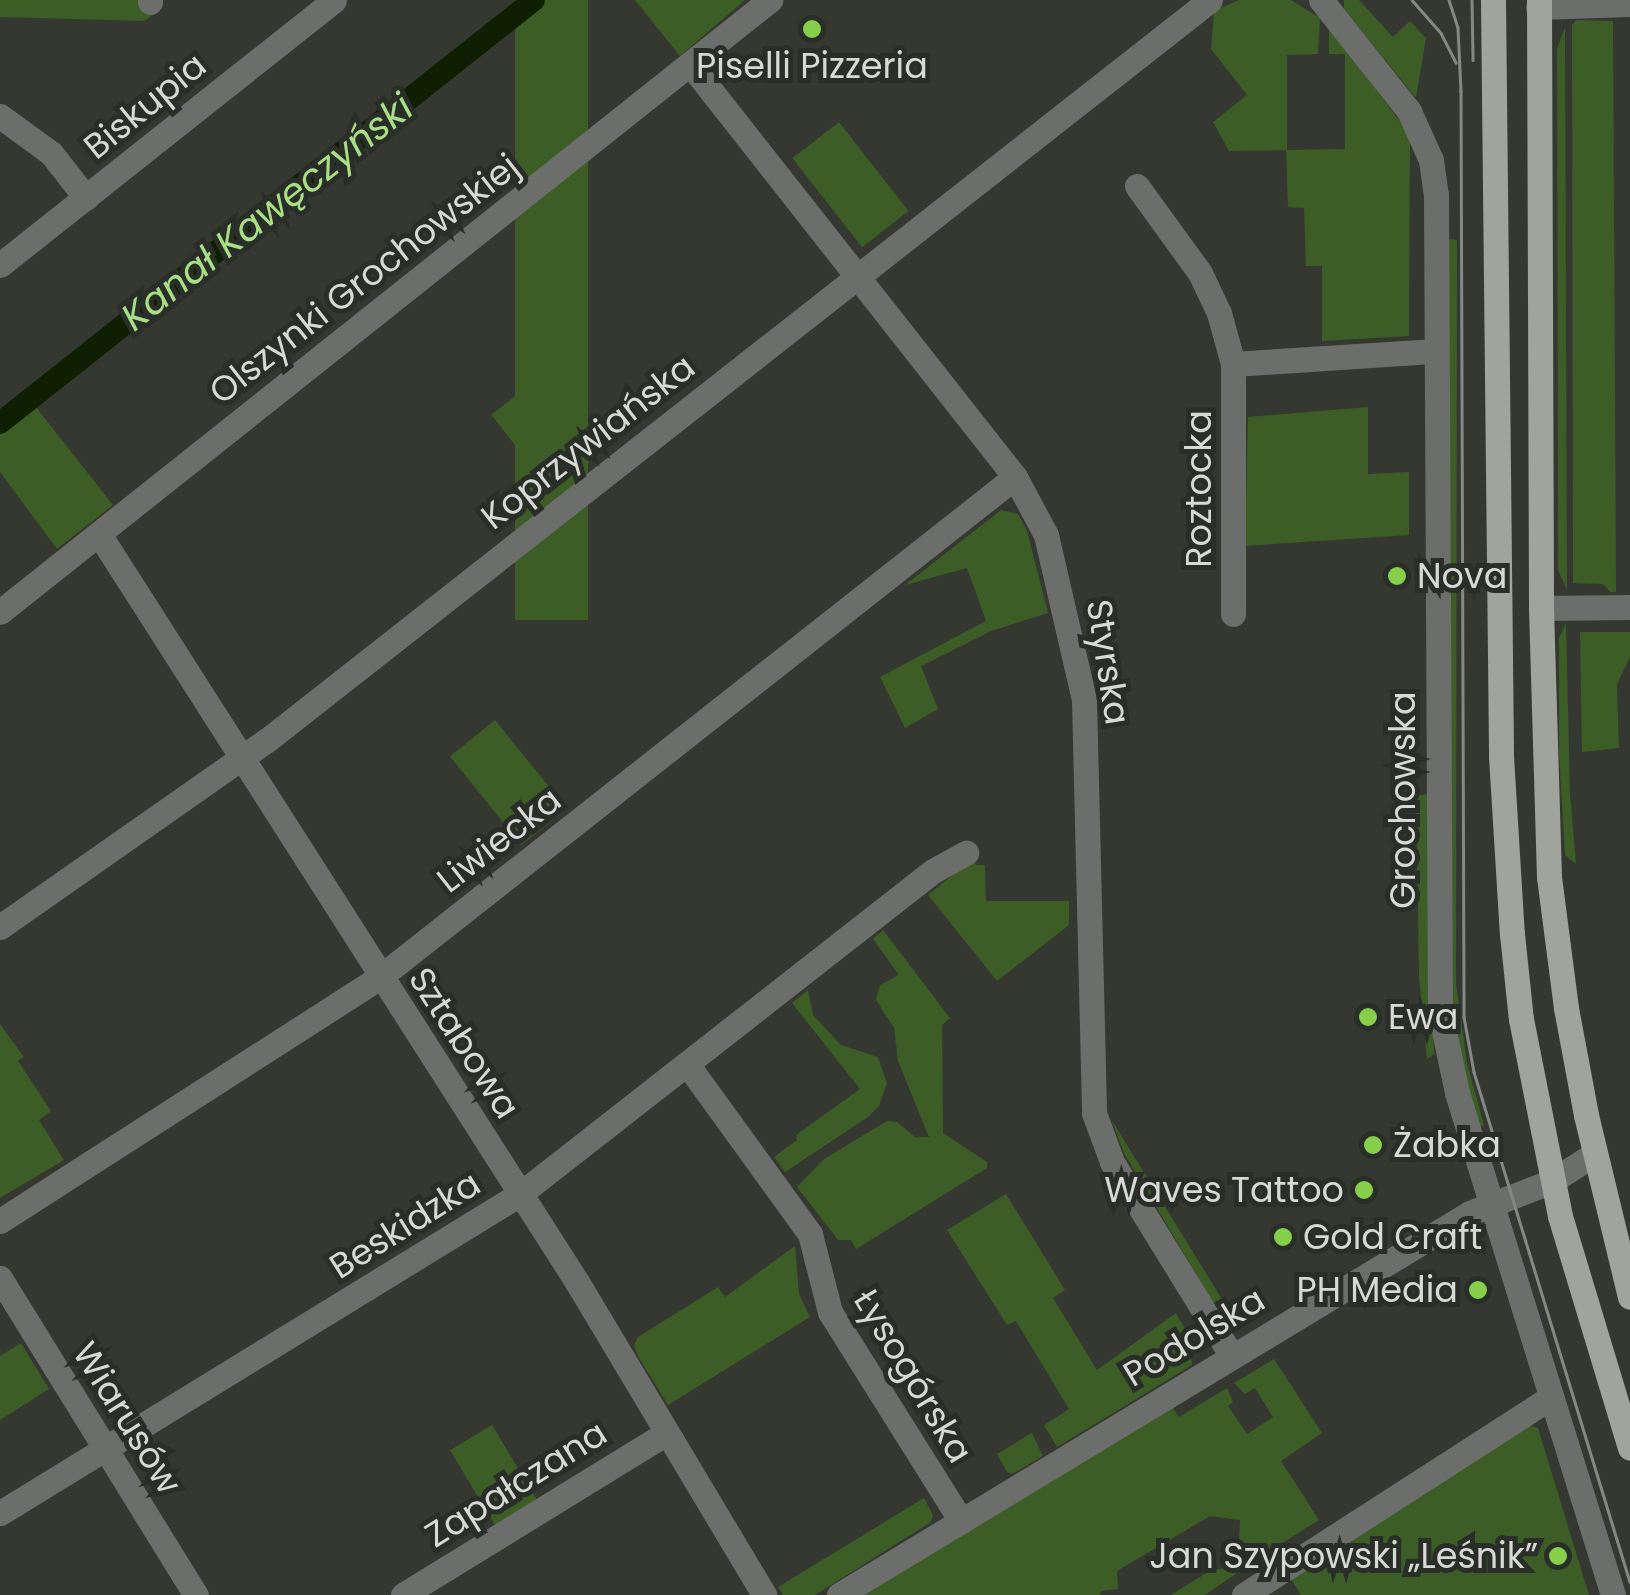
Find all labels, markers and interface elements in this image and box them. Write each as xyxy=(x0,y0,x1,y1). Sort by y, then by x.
marker: Piselli Pizzeria xyxy=(801,18,823,40)
street label: Biskupia xyxy=(76,44,214,168)
place label: Piselli Pizzeria xyxy=(696,45,928,87)
water label: Kanał Kawęczyński xyxy=(112,84,422,340)
street label: Olszynki Grochowskiej xyxy=(201,145,527,413)
street label: Koprzywiańska xyxy=(473,346,703,538)
street label: Roztocka xyxy=(1178,410,1220,568)
place label: Nova xyxy=(1417,555,1507,597)
marker: Nova xyxy=(1386,565,1408,587)
street label: Styrska xyxy=(1077,596,1139,728)
street label: Grochowska xyxy=(1382,691,1424,909)
street label: Liwiecka xyxy=(429,779,569,901)
street label: Sztabowa xyxy=(400,960,528,1126)
place label: Ewa xyxy=(1388,996,1458,1038)
marker: Ewa xyxy=(1357,1006,1379,1028)
place label: Żabka xyxy=(1393,1124,1501,1166)
marker: Żabka xyxy=(1362,1134,1384,1156)
street label: Beskidzka xyxy=(322,1162,488,1288)
place label: Waves Tattoo xyxy=(1104,1169,1344,1211)
marker: Waves Tattoo xyxy=(1353,1179,1375,1201)
place label: Gold Craft xyxy=(1303,1216,1482,1258)
marker: Gold Craft xyxy=(1272,1226,1294,1248)
place label: PH Media xyxy=(1296,1269,1458,1311)
street label: Podolska xyxy=(1116,1278,1272,1396)
marker: PH Media xyxy=(1467,1279,1489,1301)
street label: Łysogórska xyxy=(845,1282,981,1470)
street label: Wiarusów xyxy=(64,1334,190,1502)
street label: Zapałczana xyxy=(418,1412,614,1556)
place label: Jan Szypowski „Leśnik” xyxy=(1149,1535,1538,1577)
marker: Jan Szypowski „Leśnik” xyxy=(1547,1545,1569,1567)

